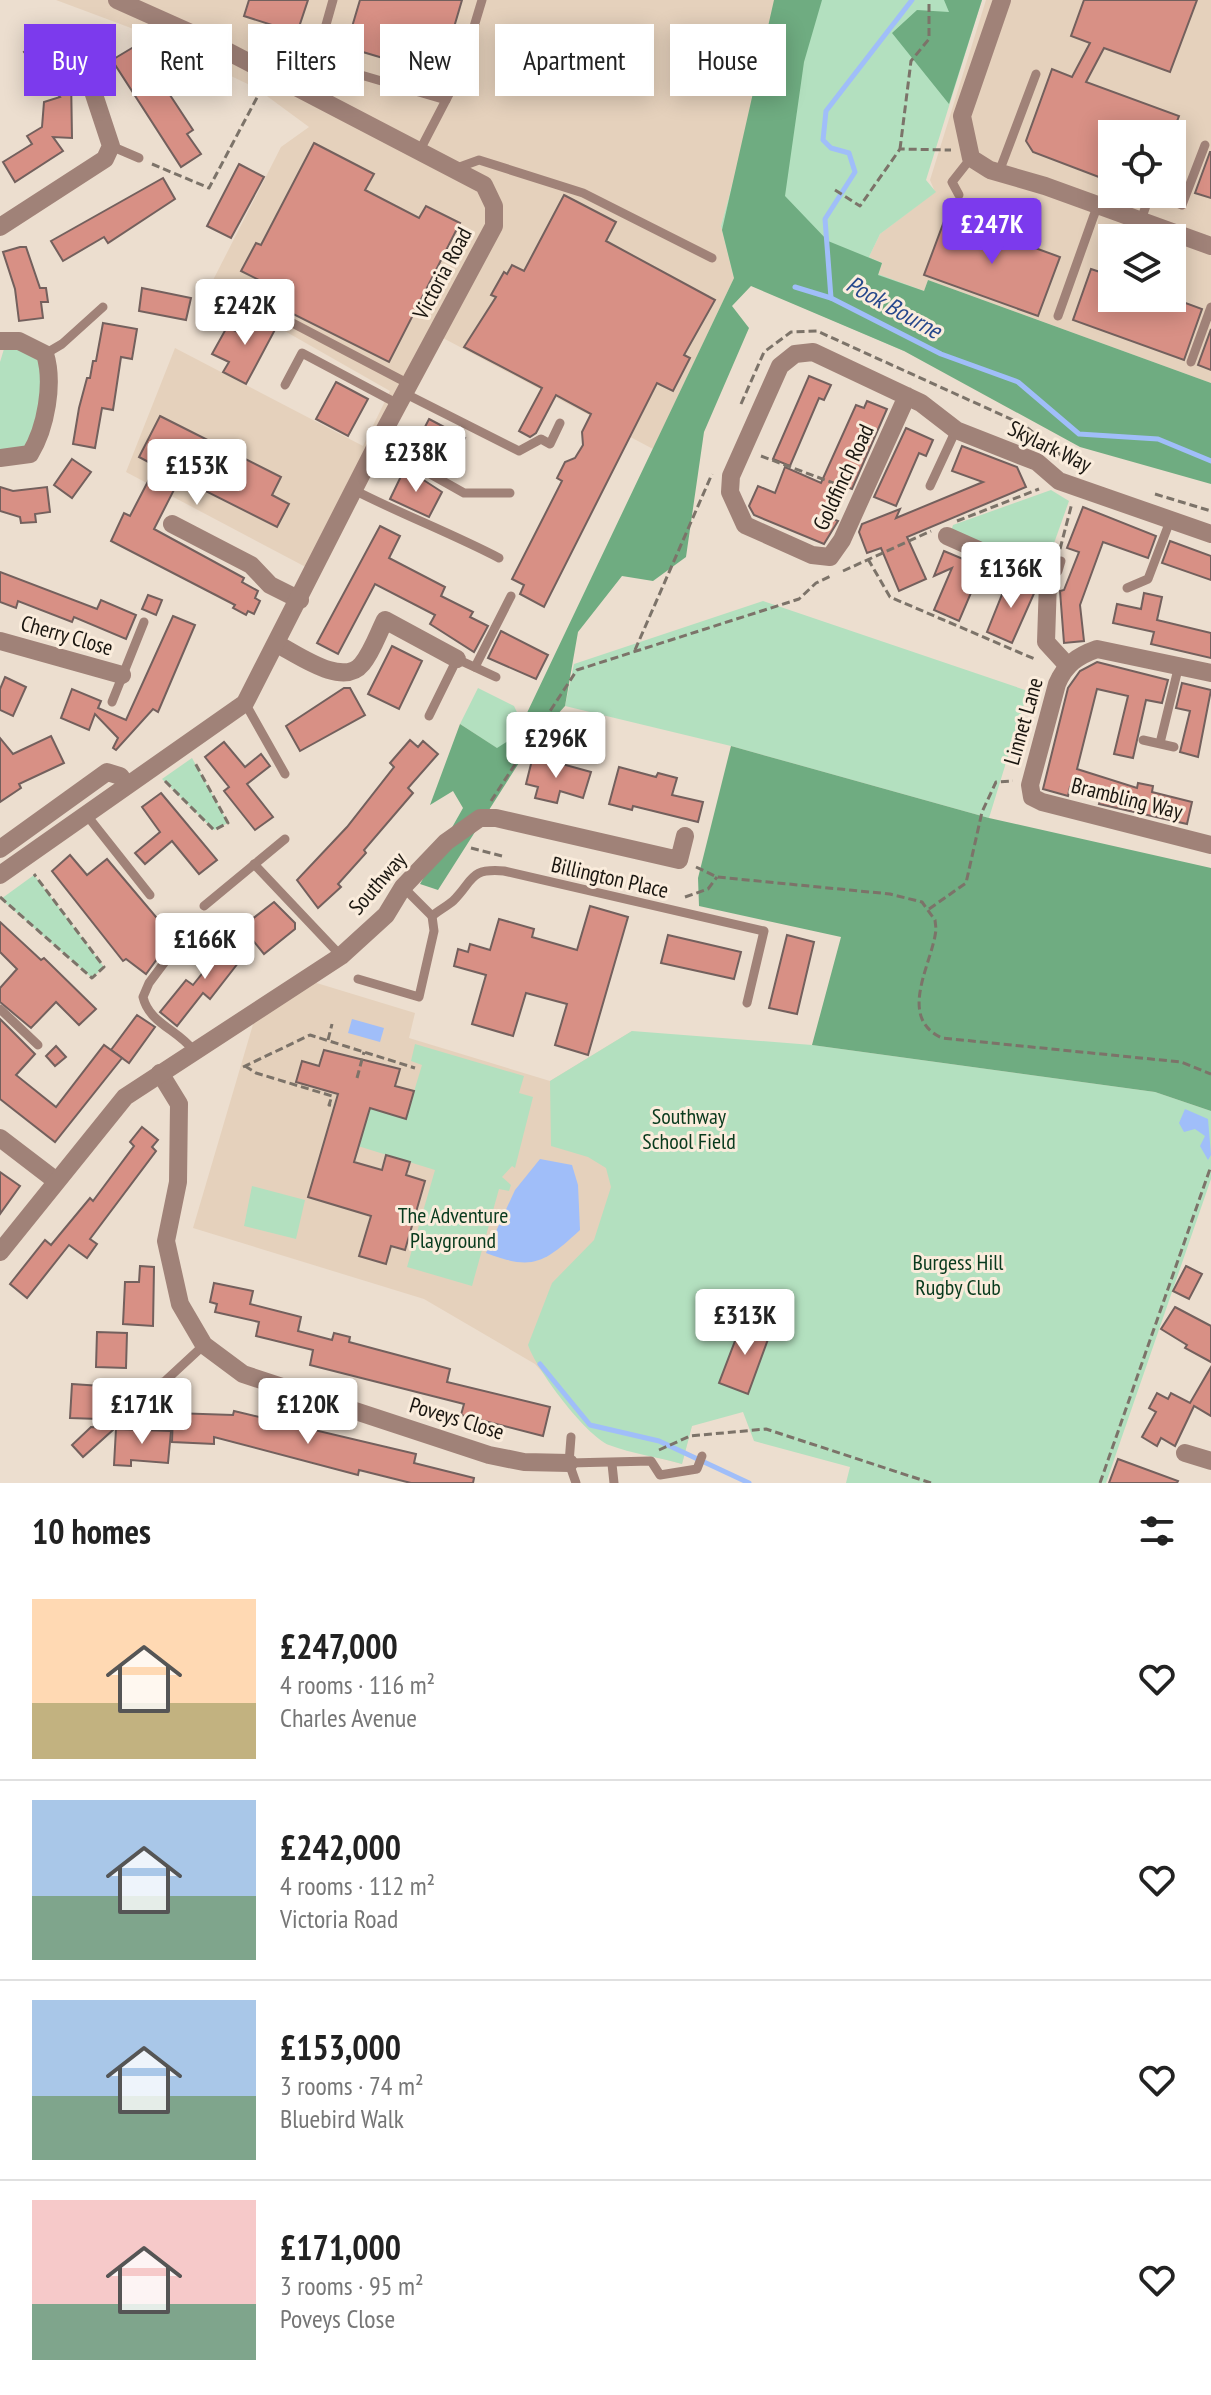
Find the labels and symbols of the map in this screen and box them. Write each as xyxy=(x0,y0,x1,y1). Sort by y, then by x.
pin: £247K xyxy=(936,198,1048,266)
street label: Victoria Road xyxy=(406,222,478,325)
water label: Pook Bourne xyxy=(841,268,949,347)
pin: £242K xyxy=(189,279,301,347)
street label: Skylark Way xyxy=(1004,414,1097,479)
street label: Goldfinch Road xyxy=(806,419,880,535)
pin: £238K xyxy=(360,426,472,494)
pin: £153K xyxy=(141,439,253,507)
pin: £136K xyxy=(955,542,1067,610)
street label: Cherry Close xyxy=(18,609,116,661)
street label: Linnet Lane xyxy=(997,674,1049,768)
pin: £296K xyxy=(500,712,612,780)
street label: Brambling Way xyxy=(1069,771,1186,825)
street label: Southway xyxy=(342,845,412,920)
street label: Billington Place xyxy=(549,850,671,904)
pin: £166K xyxy=(149,913,261,981)
park label: Southway School Field xyxy=(642,1102,736,1155)
park label: The Adventure Playground xyxy=(398,1201,508,1254)
park label: Burgess Hill Rugby Club xyxy=(913,1248,1004,1301)
pin: £313K xyxy=(689,1289,801,1357)
pin: £171K xyxy=(86,1378,198,1446)
pin: £120K xyxy=(252,1378,364,1446)
street label: Poveys Close xyxy=(406,1390,508,1446)

